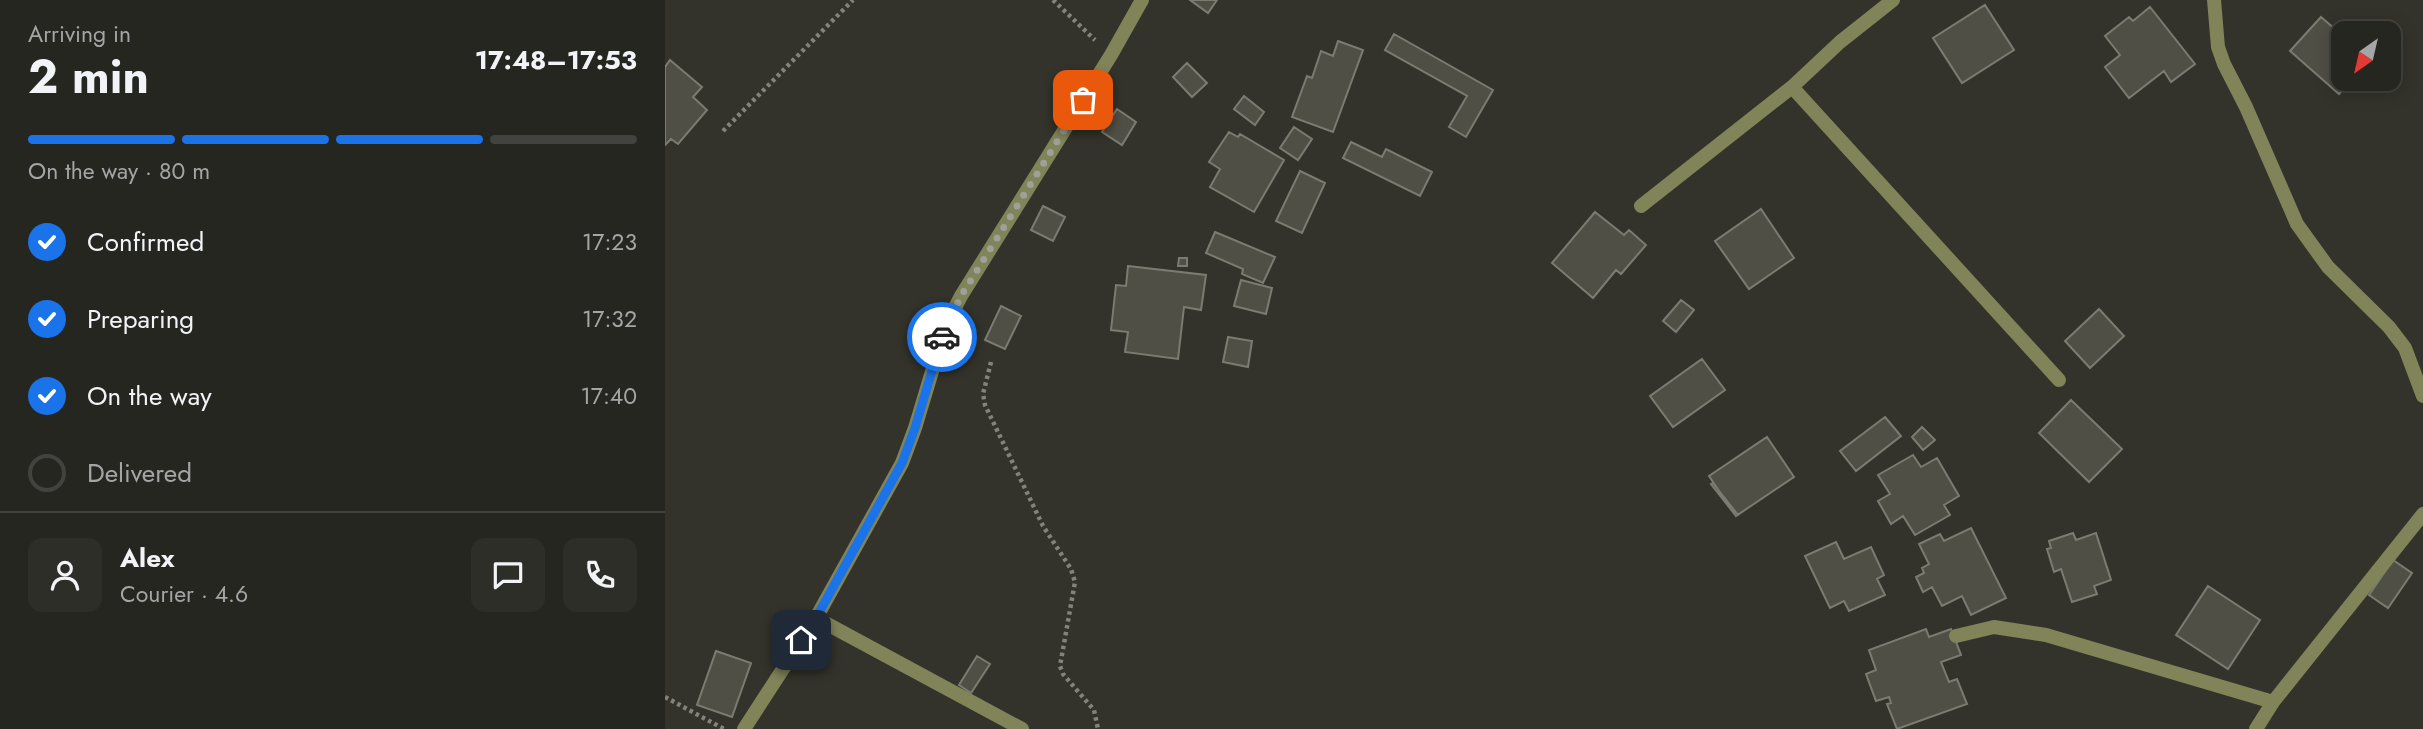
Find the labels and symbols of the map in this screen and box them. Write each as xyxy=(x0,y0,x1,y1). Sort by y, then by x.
north arrow xyxy=(2331,21,2401,91)
pin xyxy=(1053,70,1113,130)
courier xyxy=(907,302,977,372)
pin xyxy=(771,610,831,670)

